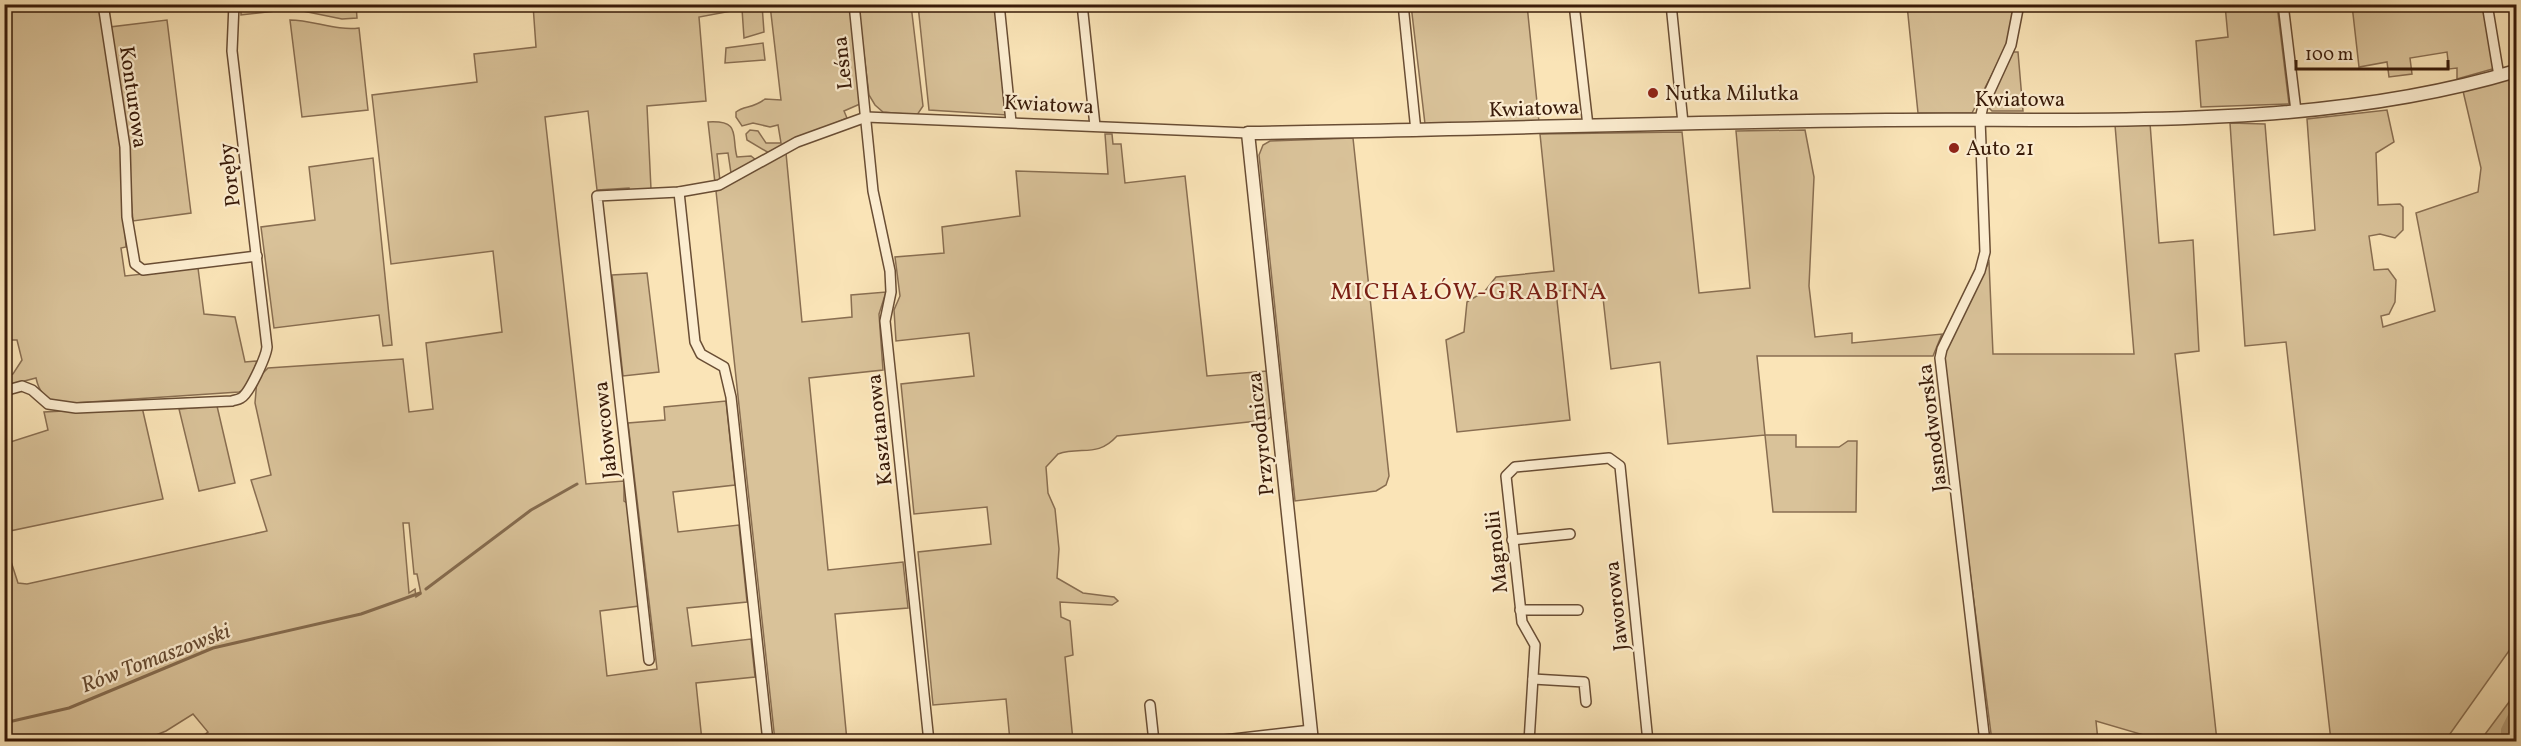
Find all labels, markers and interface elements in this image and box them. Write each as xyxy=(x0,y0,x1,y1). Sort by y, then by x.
scale bar xyxy=(2296,33,2448,71)
street label: Leśna xyxy=(826,35,861,91)
text: 100 m xyxy=(2305,43,2354,68)
street label: Konturowa xyxy=(111,44,154,150)
place label: Nutka Milutka xyxy=(1665,80,1799,109)
marker: Nutka Milutka xyxy=(1646,86,1660,100)
street label: Kwiatowa xyxy=(1975,86,2065,115)
street label: Kwiatowa xyxy=(1003,89,1095,122)
street label: Kwiatowa xyxy=(1488,93,1580,126)
place label: Auto 21 xyxy=(1966,135,2034,164)
street label: Poręby xyxy=(212,140,249,209)
marker: Auto 21 xyxy=(1947,141,1961,155)
district label: MICHAŁÓW-GRABINA xyxy=(1330,276,1608,310)
street label: Jasnodworska xyxy=(1911,362,1956,494)
street label: Przyrodnicza xyxy=(1241,371,1282,497)
street label: Kasztanowa xyxy=(860,373,901,487)
street label: Jałowcowa xyxy=(587,380,626,480)
street label: Magnolii xyxy=(1479,509,1516,595)
street label: Jaworowa xyxy=(1598,559,1637,652)
water label: Rów Tomaszowski xyxy=(77,616,236,702)

